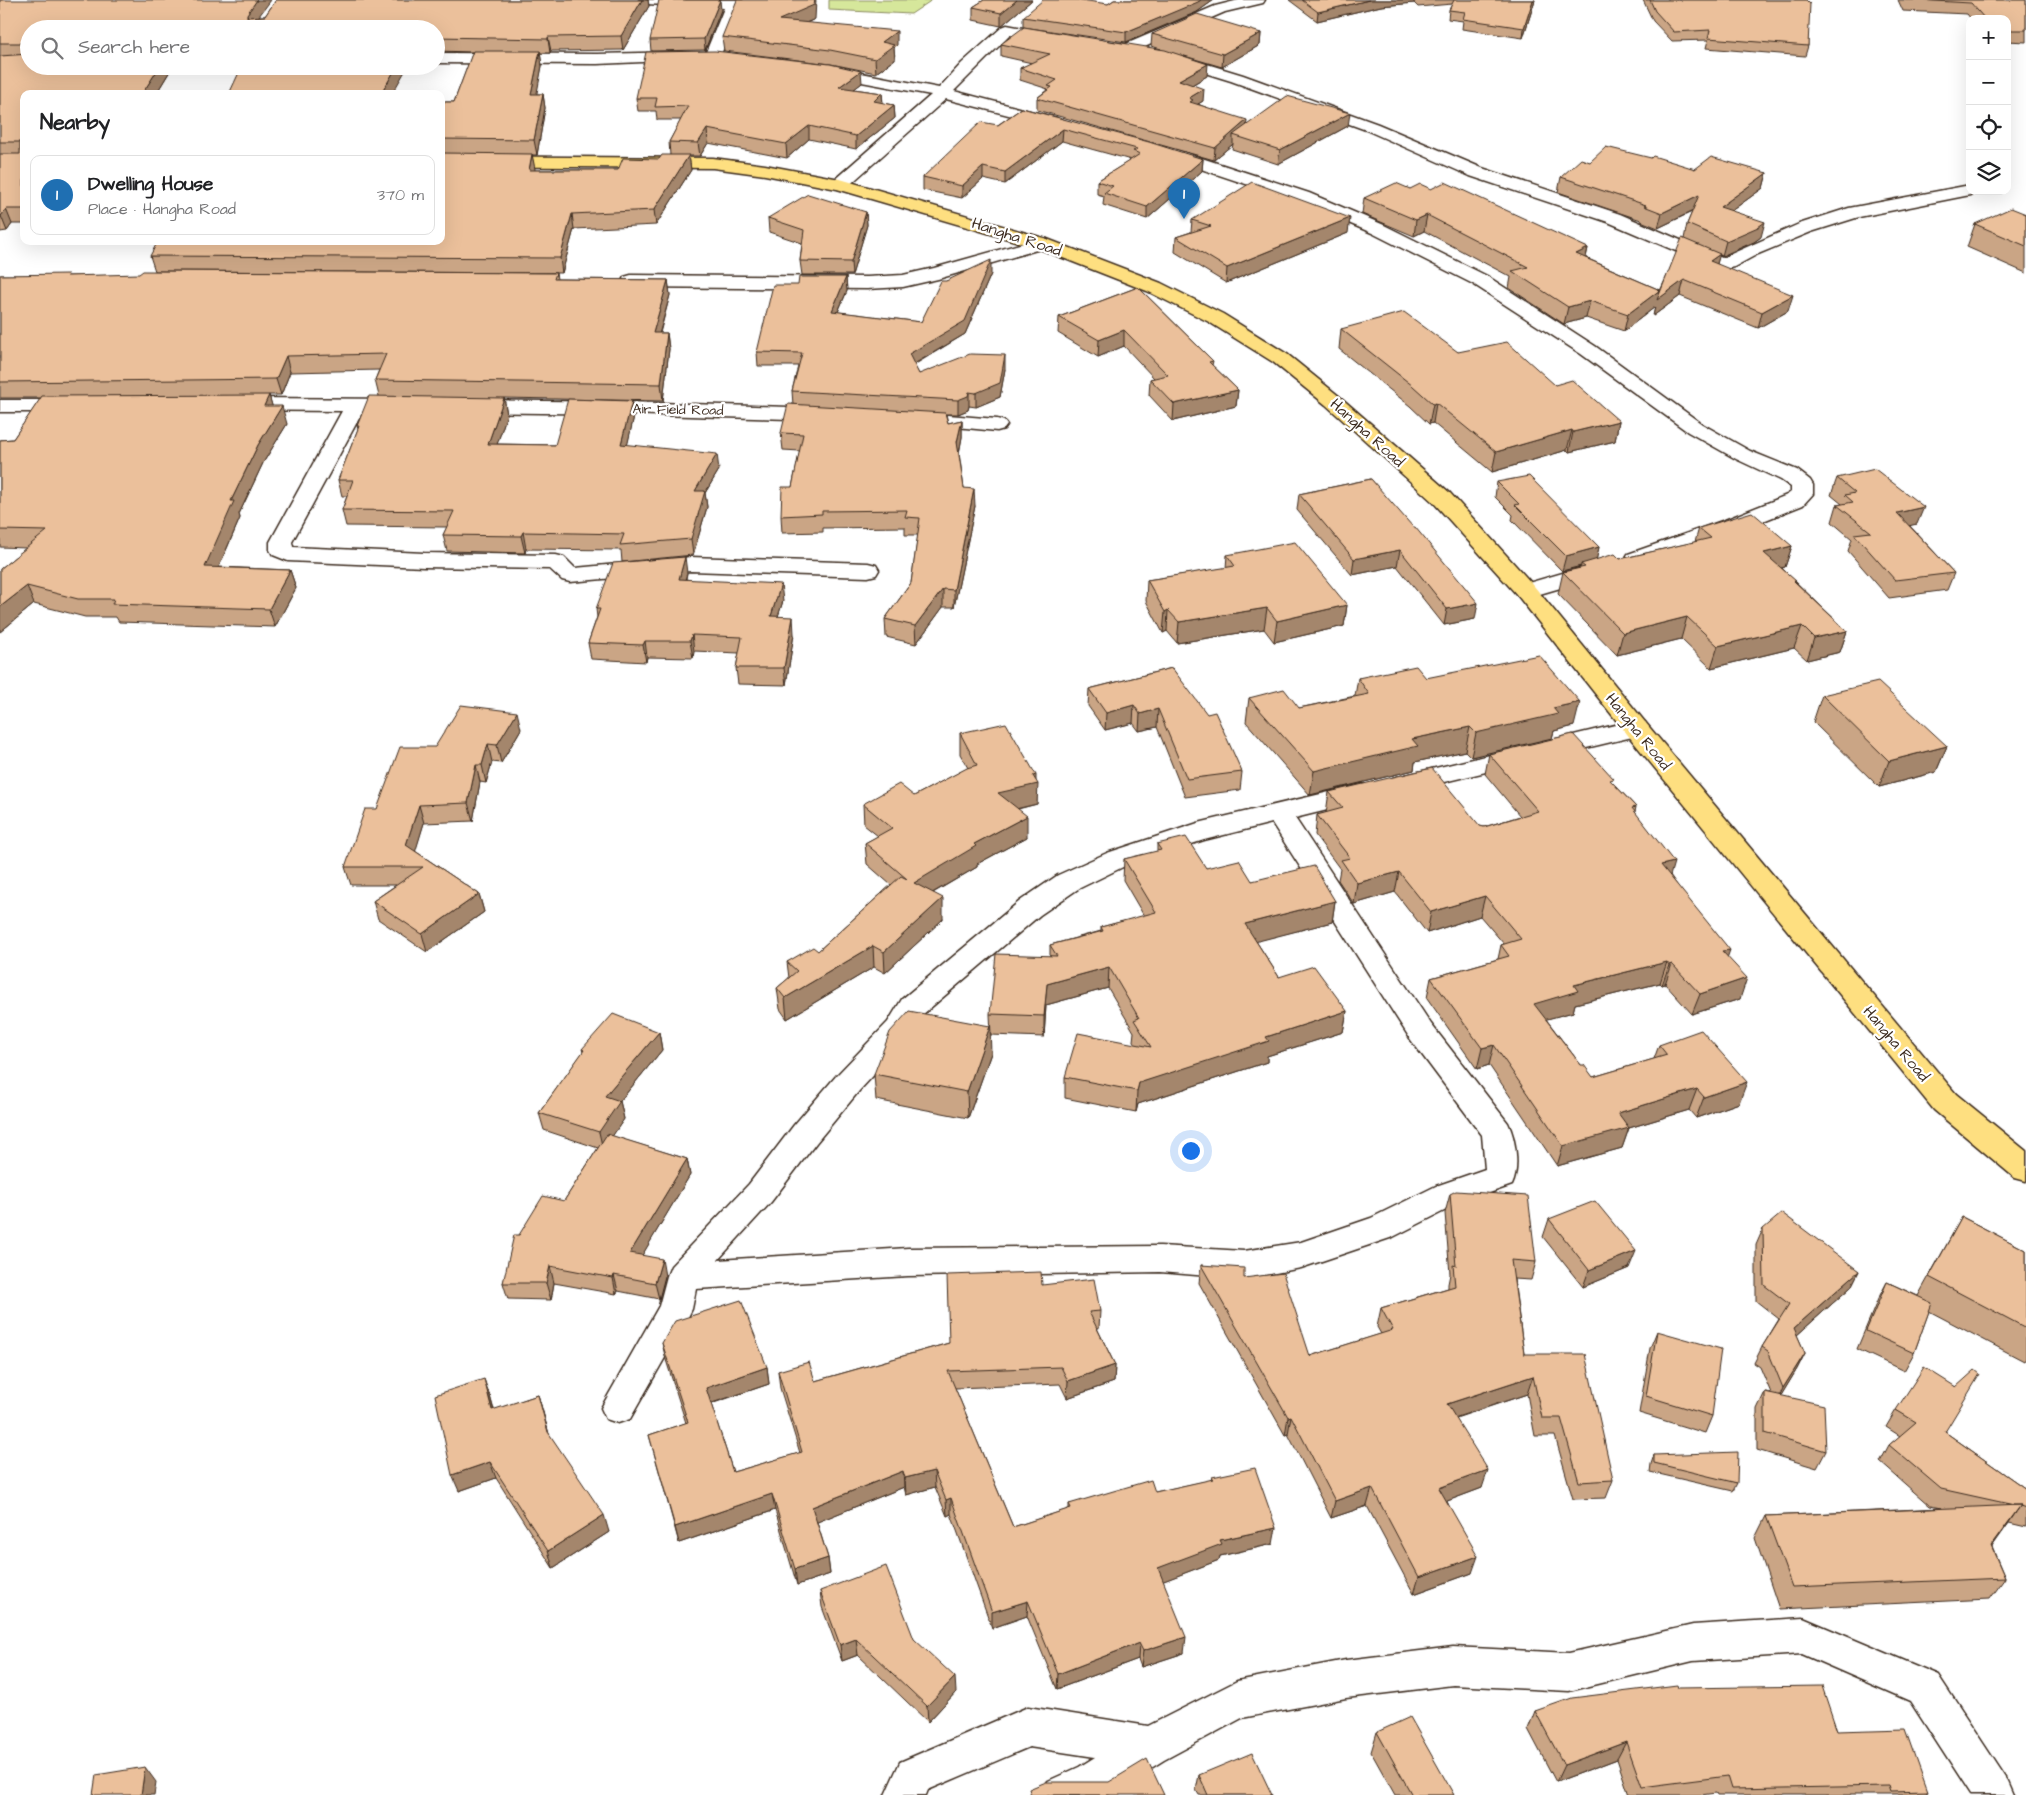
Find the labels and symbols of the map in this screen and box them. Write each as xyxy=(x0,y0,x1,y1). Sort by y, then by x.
pin: 1 xyxy=(1168,178,1200,219)
street label: Hangha Road xyxy=(969,212,1064,263)
street label: Hangha Road xyxy=(1325,393,1409,473)
street label: Air Field Road xyxy=(632,399,724,421)
street label: Hangha Road xyxy=(1600,688,1676,775)
street label: Hangha Road xyxy=(1857,1001,1935,1087)
your location xyxy=(1178,1138,1204,1164)

